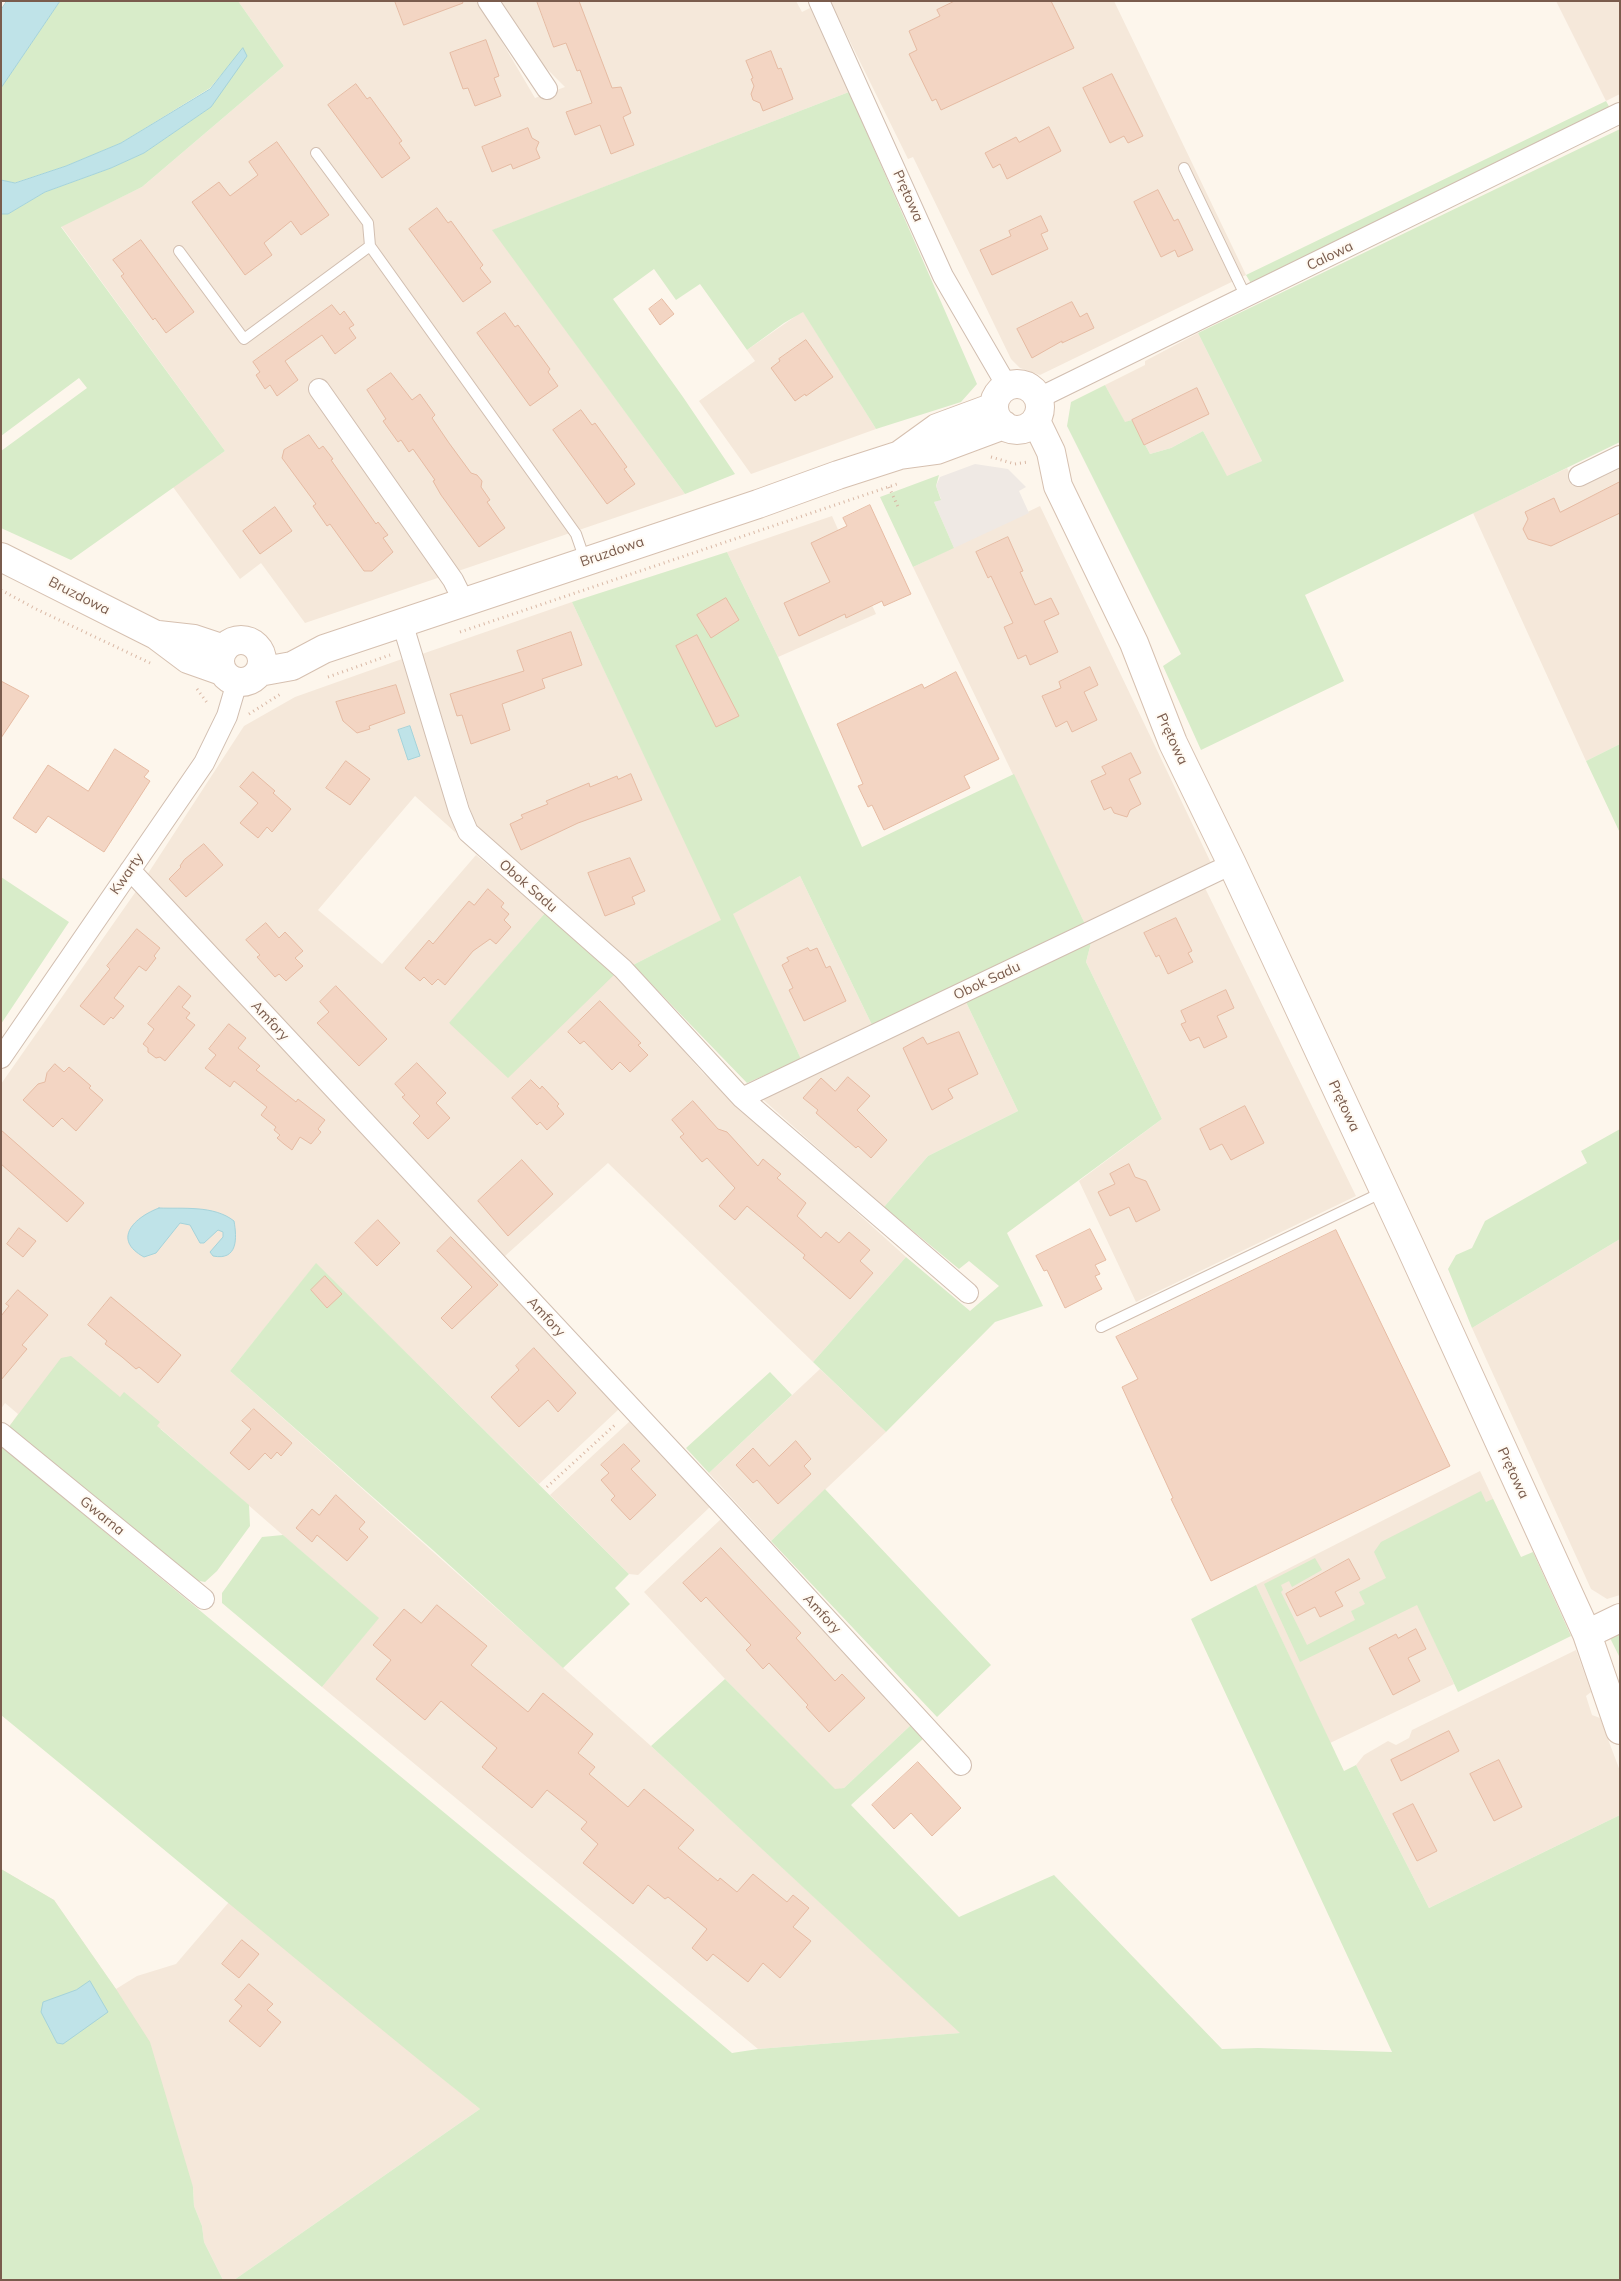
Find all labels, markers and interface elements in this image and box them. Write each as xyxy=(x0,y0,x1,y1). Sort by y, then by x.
street label: Prętowa xyxy=(889,168,927,224)
street label: Calowa xyxy=(1304,238,1356,274)
street label: Bruzdowa xyxy=(578,533,646,571)
street label: Bruzdowa xyxy=(46,573,112,619)
street label: Prętowa xyxy=(1153,711,1191,767)
street label: Kwarty xyxy=(107,850,147,898)
street label: Obok Sadu xyxy=(495,856,561,916)
street label: Obok Sadu xyxy=(951,958,1023,1004)
street label: Amfory xyxy=(247,998,293,1044)
street label: Prętowa xyxy=(1325,1078,1363,1134)
street label: Amfory xyxy=(523,1294,569,1340)
street label: Prętowa xyxy=(1494,1445,1532,1501)
street label: Gwarna xyxy=(76,1493,128,1539)
street label: Amfory xyxy=(799,1591,845,1637)

